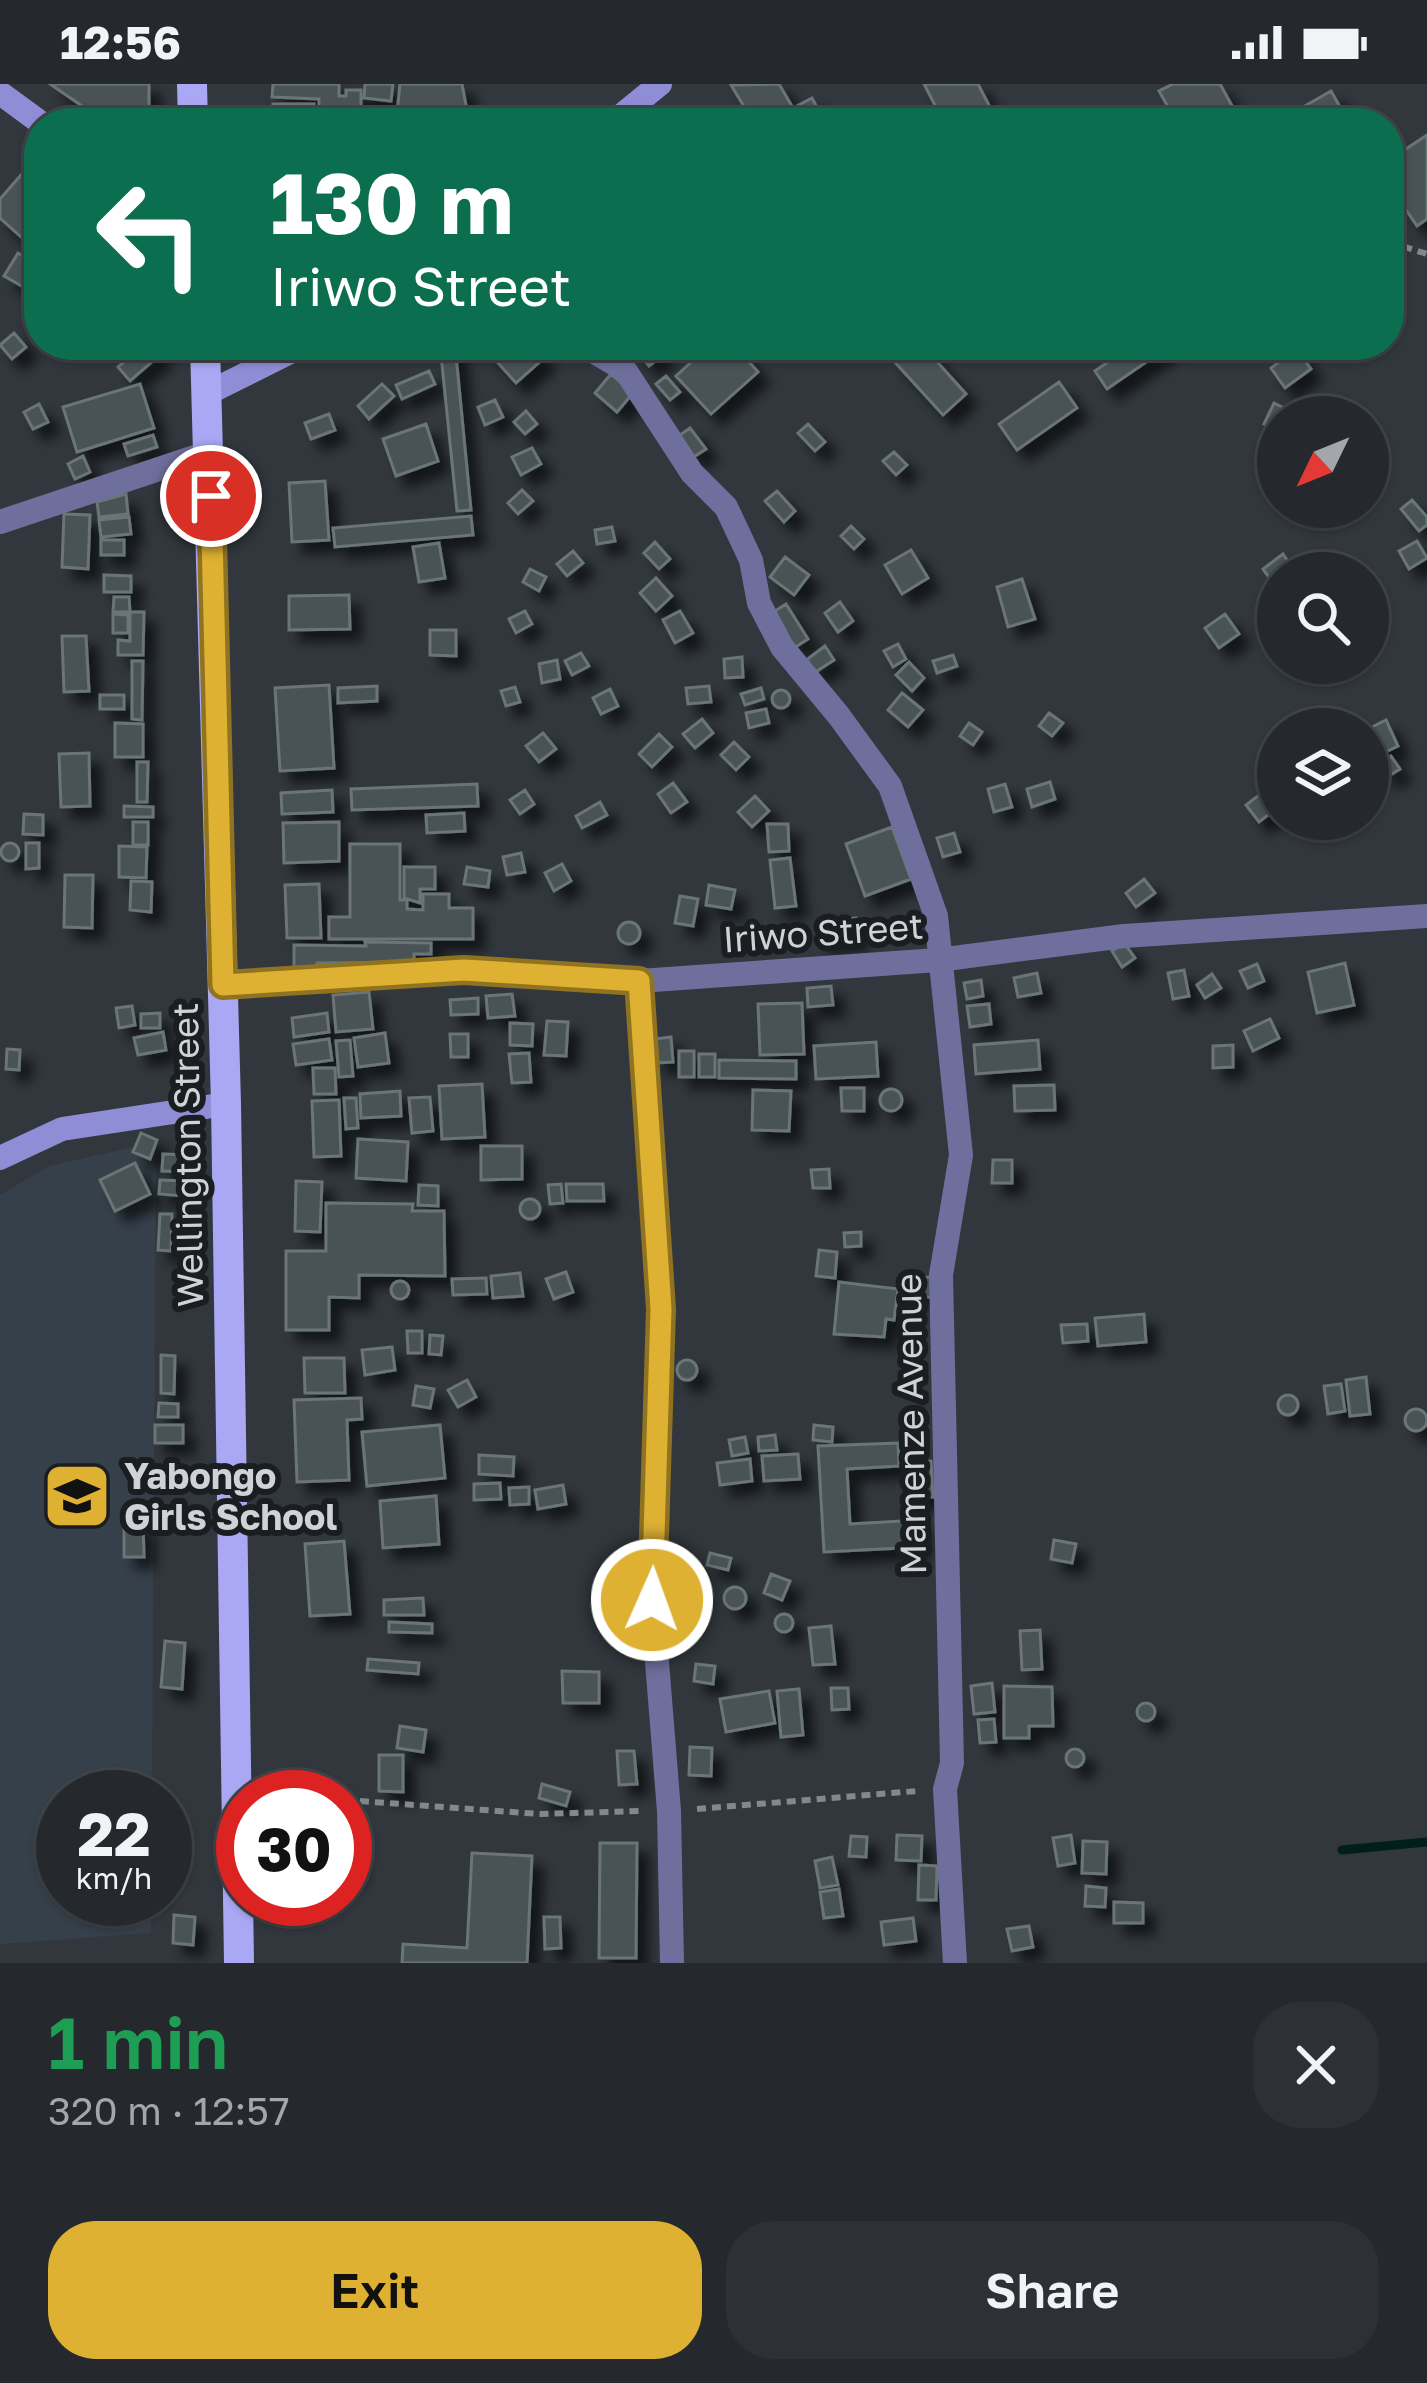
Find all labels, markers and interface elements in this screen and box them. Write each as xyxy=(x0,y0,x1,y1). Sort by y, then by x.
text: 12:56 xyxy=(60,15,181,69)
text: 130 m xyxy=(270,152,514,252)
icon: left xyxy=(72,156,228,312)
text: Iriwo Street xyxy=(270,253,571,318)
north arrow xyxy=(1257,396,1389,528)
map controls xyxy=(1257,396,1389,840)
pin xyxy=(160,445,262,547)
icon: arrive xyxy=(178,463,244,529)
button: search xyxy=(1257,552,1389,684)
button: layers xyxy=(1257,708,1389,840)
street label: Iriwo Street xyxy=(721,904,925,960)
street label: Wellington Street xyxy=(163,1002,211,1308)
street label: Mamenze Avenue xyxy=(886,1273,934,1575)
place label: Yabongo Girls School xyxy=(124,1454,337,1538)
school or university icon: Yabongo Girls School xyxy=(42,1461,112,1531)
position arrow xyxy=(589,1537,715,1663)
speed limit sign: 30 xyxy=(216,1770,372,1926)
text: 22 xyxy=(77,1797,151,1869)
text: km/h xyxy=(76,1860,152,1896)
text: 1 min xyxy=(48,1998,228,2085)
button: close xyxy=(1253,2002,1379,2128)
text: 320 m · 12:57 xyxy=(48,2087,290,2134)
button: Exit xyxy=(48,2221,702,2359)
button: Share xyxy=(726,2221,1379,2359)

